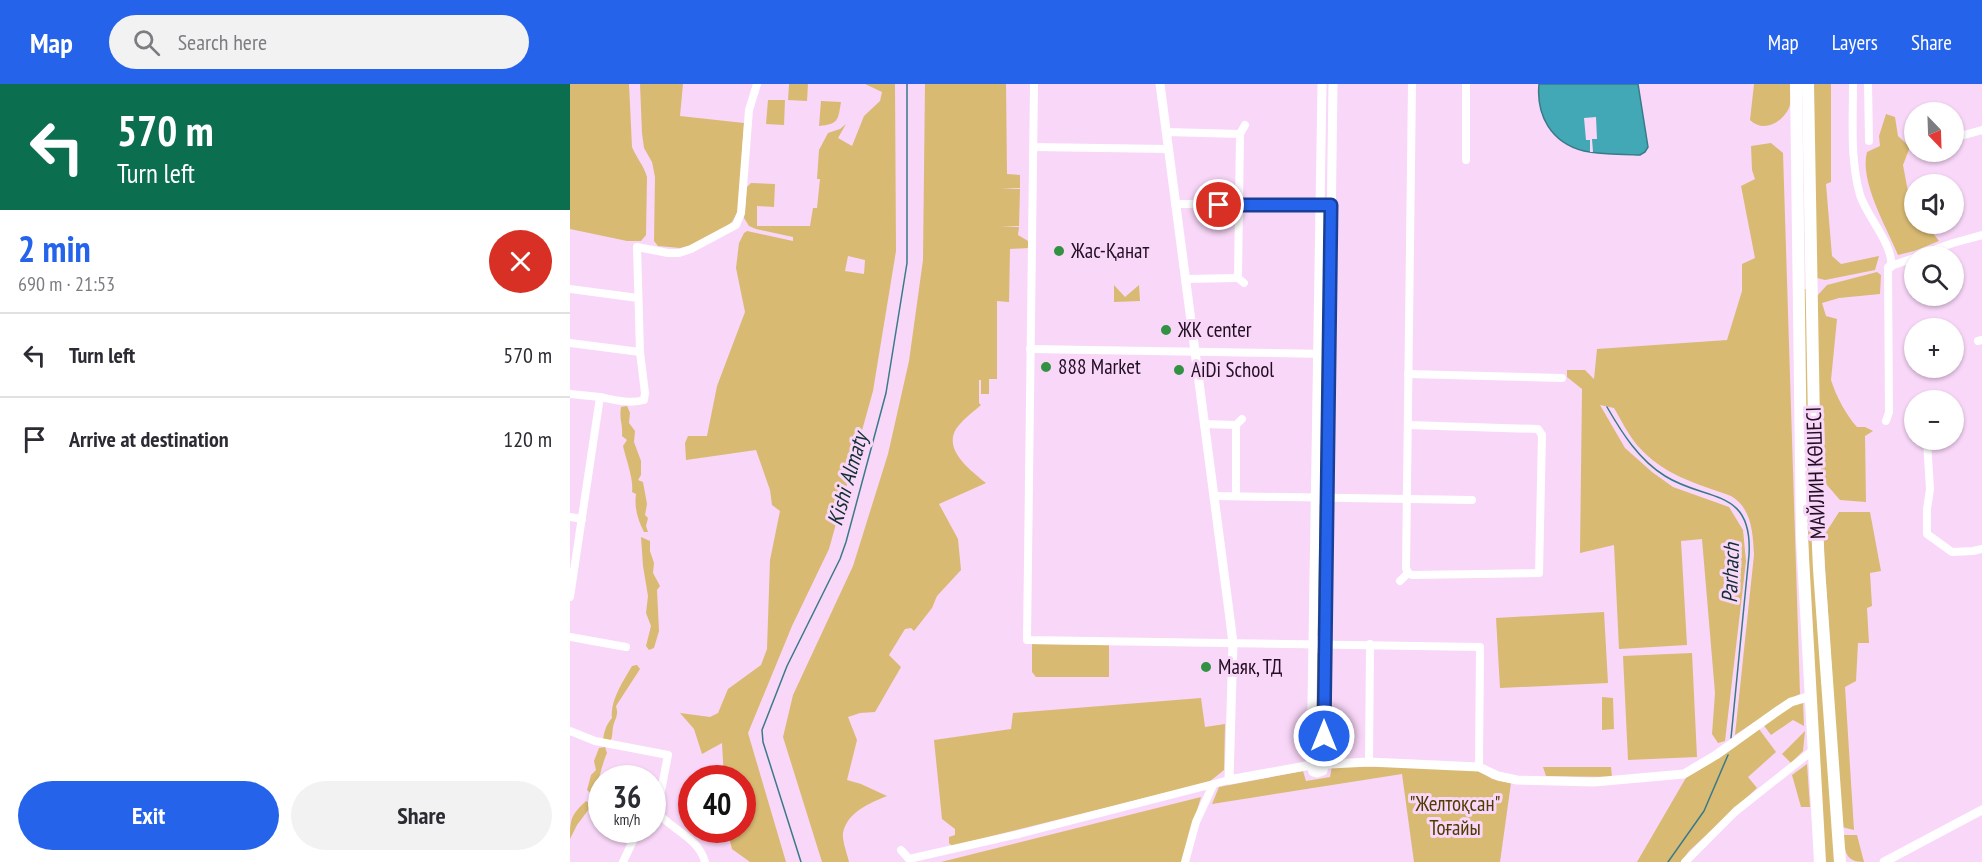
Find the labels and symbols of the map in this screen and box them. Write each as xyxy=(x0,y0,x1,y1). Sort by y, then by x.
north arrow xyxy=(1904,102,1964,162)
pin xyxy=(1193,179,1244,230)
place label: Жас-Қанат xyxy=(1070,237,1150,264)
marker: Жас-Қанат xyxy=(1052,244,1066,258)
place label: ЖК center xyxy=(1177,316,1252,343)
marker: ЖК center xyxy=(1159,323,1173,337)
place label: 888 Market xyxy=(1058,353,1141,380)
place label: AiDi School xyxy=(1191,356,1274,383)
marker: 888 Market xyxy=(1039,360,1053,374)
marker: AiDi School xyxy=(1172,363,1186,377)
street label: МАЙЛИН КӨШЕСІ xyxy=(1800,407,1831,540)
water label: Kіshі Almaty xyxy=(820,427,874,529)
water label: Parhach xyxy=(1715,541,1745,604)
place label: Маяк, ТД xyxy=(1218,653,1282,680)
marker: Маяк, ТД xyxy=(1199,660,1213,674)
position arrow xyxy=(1292,704,1356,768)
speed limit sign: 40 xyxy=(678,765,756,843)
park label: "Желтоқсан" Тоғайы xyxy=(1409,790,1501,841)

